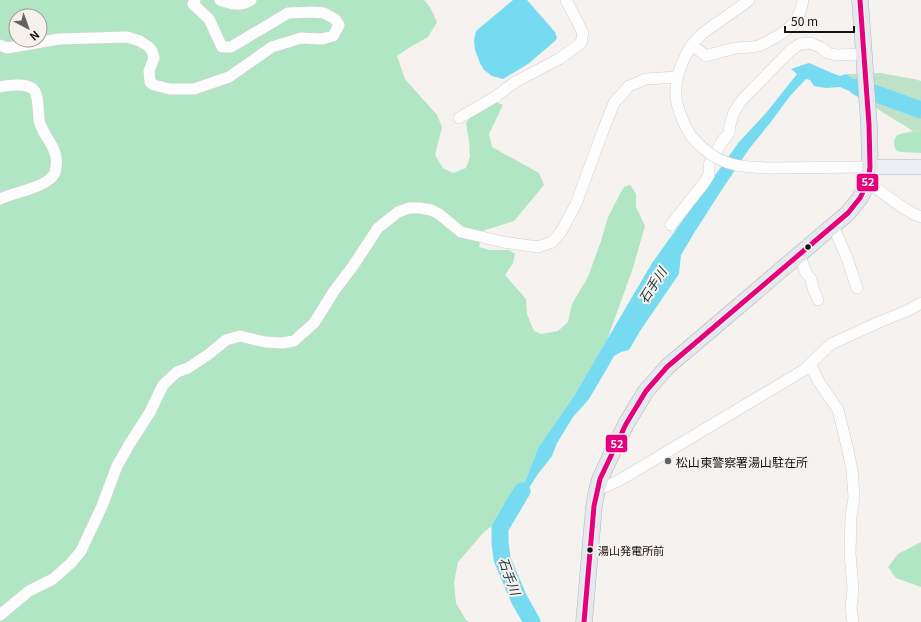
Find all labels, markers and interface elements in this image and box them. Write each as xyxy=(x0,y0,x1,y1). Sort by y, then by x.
north arrow xyxy=(8,8,48,48)
scale bar xyxy=(785,8,854,34)
text: 50 m xyxy=(791,12,818,29)
text: N xyxy=(27,28,44,45)
line badge: 52 xyxy=(856,173,879,192)
text: 52 xyxy=(862,173,874,189)
unlabelled marker xyxy=(803,242,813,252)
water label: 石手川 xyxy=(633,262,672,307)
line badge: 52 xyxy=(605,434,628,453)
text: 52 xyxy=(611,435,623,451)
place label: 松山東警察署湯山駐在所 xyxy=(676,453,808,470)
marker: 松山東警察署湯山駐在所 xyxy=(663,456,673,466)
place label: 湯山発電所前 xyxy=(598,542,664,558)
marker: 湯山発電所前 xyxy=(585,545,595,555)
water label: 石手川 xyxy=(494,554,526,599)

